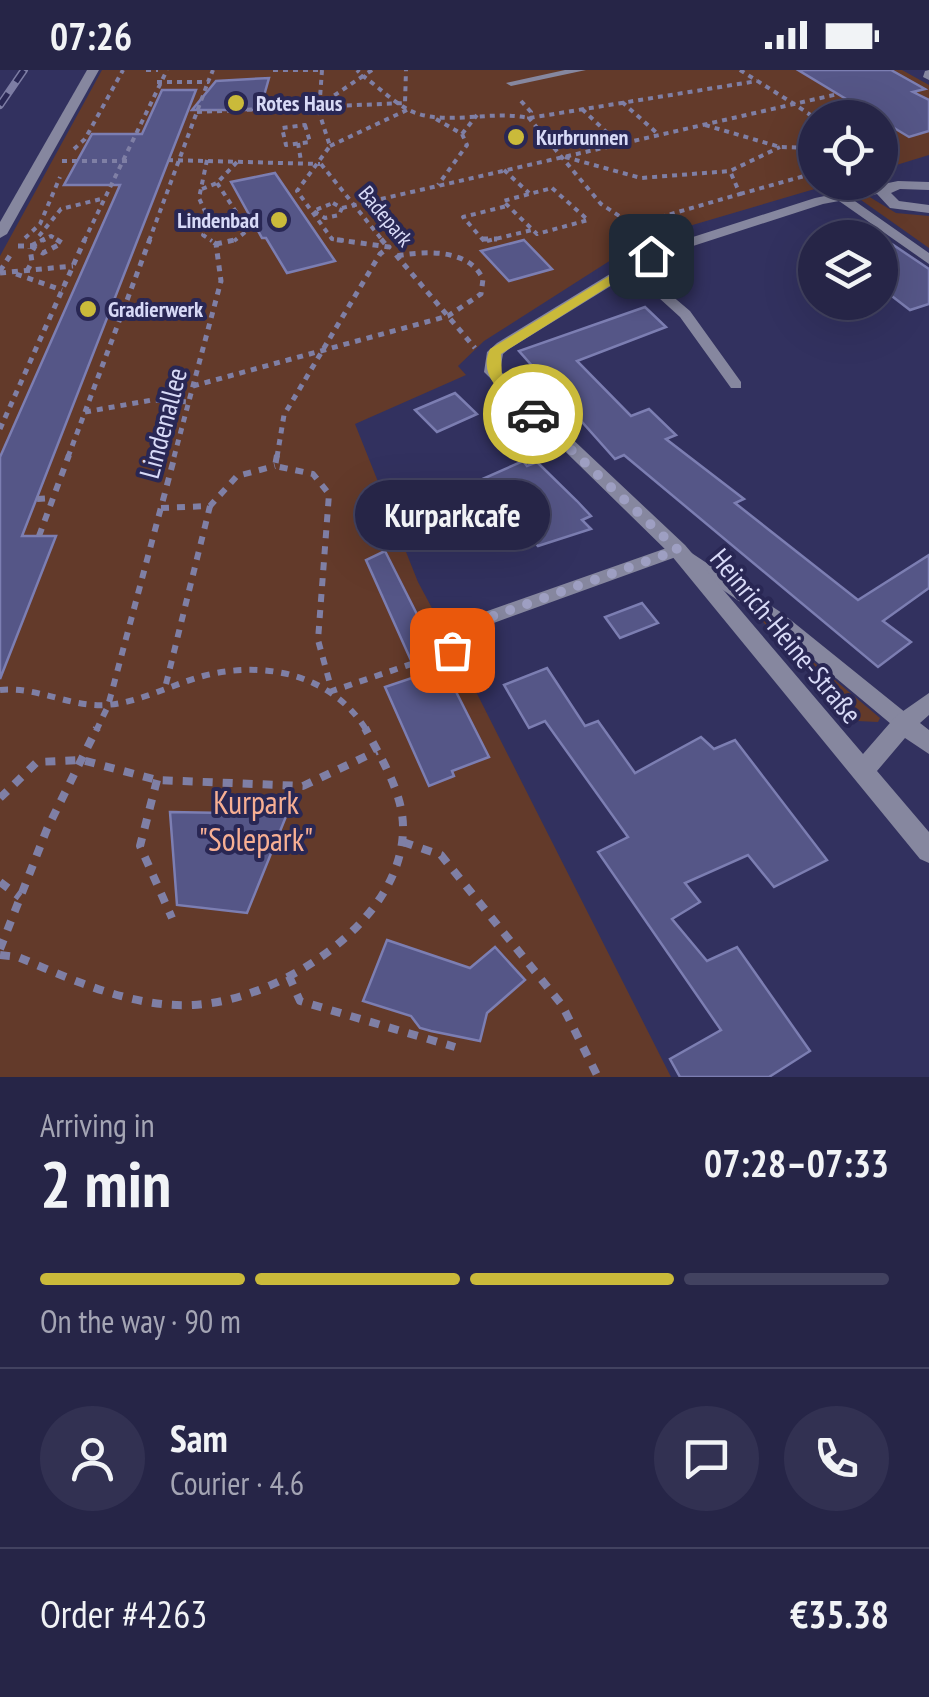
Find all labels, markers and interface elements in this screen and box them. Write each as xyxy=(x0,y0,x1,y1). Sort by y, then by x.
text: 07:26 xyxy=(50,11,132,60)
place label: Rotes Haus xyxy=(256,89,343,117)
marker: Rotes Haus xyxy=(225,92,247,114)
map controls xyxy=(798,100,898,320)
button: locate xyxy=(798,100,898,200)
place label: Kurbrunnen xyxy=(536,123,629,151)
marker: Kurbrunnen xyxy=(505,126,527,148)
street label: Badepark xyxy=(353,180,420,252)
place label: Lindenbad xyxy=(177,206,259,234)
marker: Lindenbad xyxy=(268,209,290,231)
pin xyxy=(609,214,694,299)
button: layers xyxy=(798,220,898,320)
icon: home xyxy=(624,229,679,284)
place label: Gradierwerk xyxy=(108,295,204,323)
marker: Gradierwerk xyxy=(77,298,99,320)
street label: Lindenallee xyxy=(130,363,195,482)
courier xyxy=(483,364,583,464)
icon: car xyxy=(506,387,561,442)
callout: Kurparkcafe xyxy=(354,480,550,550)
text: Kurparkcafe xyxy=(384,494,521,536)
street label: Heinrich-Heine-Straße xyxy=(702,540,870,731)
pin xyxy=(410,608,495,693)
icon: bag xyxy=(425,623,480,678)
park label: Kurpark "Solepark" xyxy=(199,781,313,860)
text: Arriving in xyxy=(40,1104,155,1146)
text: 07:28–07:33 xyxy=(704,1138,889,1187)
text: 2 min xyxy=(40,1141,171,1225)
text: On the way · 90 m xyxy=(40,1300,241,1342)
button: person xyxy=(40,1406,145,1511)
button: chat xyxy=(654,1406,759,1511)
button: phone xyxy=(784,1406,889,1511)
text: Sam xyxy=(170,1413,228,1462)
text: Courier · 4.6 xyxy=(170,1462,304,1504)
text: Order #4263 xyxy=(40,1589,207,1638)
text: €35.38 xyxy=(790,1589,889,1638)

